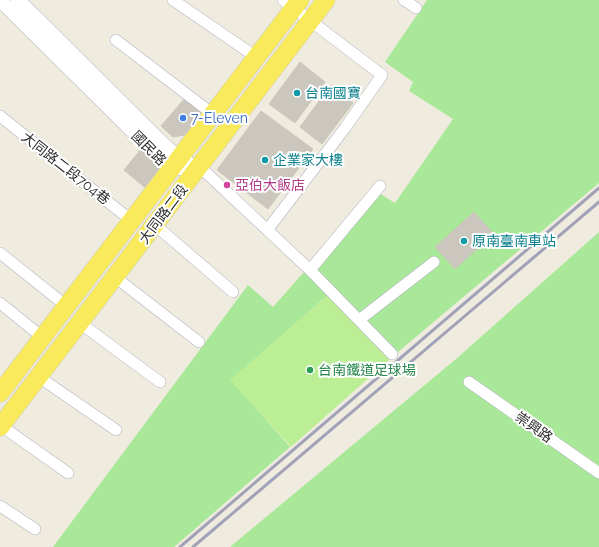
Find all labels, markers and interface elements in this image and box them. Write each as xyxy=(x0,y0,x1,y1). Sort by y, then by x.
place label: 台南國寶 xyxy=(305,85,361,101)
marker: 台南國寶 xyxy=(292,88,302,98)
place label: 7-Eleven xyxy=(191,110,248,126)
marker: 7-Eleven xyxy=(178,113,188,123)
street label: 國民路 xyxy=(128,127,170,169)
street label: 大同路二段704巷 xyxy=(19,129,113,207)
place label: 企業家大樓 xyxy=(273,152,343,168)
marker: 企業家大樓 xyxy=(260,155,270,165)
place label: 亞伯大飯店 xyxy=(235,177,305,193)
marker: 亞伯大飯店 xyxy=(222,180,232,190)
street label: 大同路二段 xyxy=(136,181,190,247)
place label: 原南臺南車站 xyxy=(472,233,556,249)
marker: 原南臺南車站 xyxy=(459,236,469,246)
place label: 台南鐵道足球場 xyxy=(318,362,416,378)
marker: 台南鐵道足球場 xyxy=(305,365,315,375)
street label: 崇興路 xyxy=(512,408,556,446)

